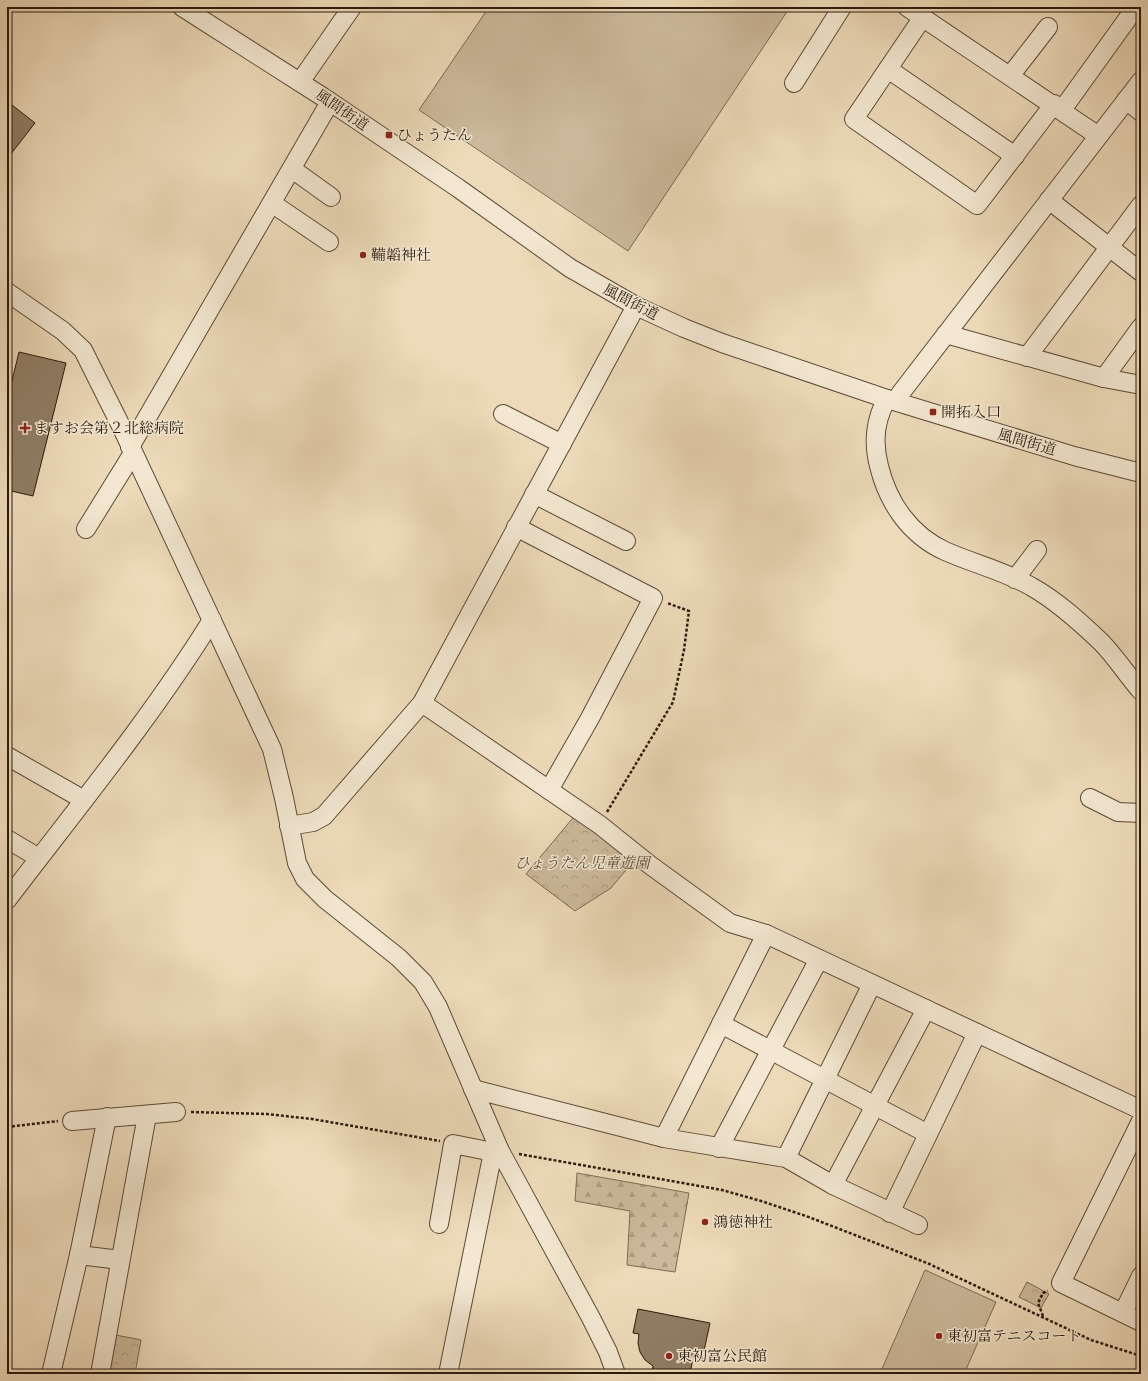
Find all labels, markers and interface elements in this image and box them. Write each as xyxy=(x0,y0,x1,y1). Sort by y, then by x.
street label: 風間街道 xyxy=(312,85,372,135)
place label: ひょうたん xyxy=(397,125,472,145)
marker: ひょうたん xyxy=(384,130,394,140)
place label: 鞴韜神社 xyxy=(371,245,431,265)
marker: 鞴韜神社 xyxy=(358,250,368,260)
street label: 風間街道 xyxy=(600,279,662,325)
place label: 開拓入口 xyxy=(941,402,1001,422)
marker: 開拓入口 xyxy=(928,407,938,417)
place label: ますお会第２北総病院 xyxy=(34,418,184,438)
marker: ますお会第２北総病院 xyxy=(19,422,31,434)
street label: 風間街道 xyxy=(995,424,1059,460)
park label: ひょうたん児童遊園 xyxy=(514,853,652,873)
place label: 鴻徳神社 xyxy=(713,1212,773,1232)
marker: 鴻徳神社 xyxy=(700,1217,710,1227)
place label: 東初富テニスコート xyxy=(947,1326,1081,1346)
marker: 東初富テニスコート xyxy=(934,1331,944,1341)
place label: 東初富公民館 xyxy=(677,1346,767,1366)
marker: 東初富公民館 xyxy=(664,1351,674,1361)

